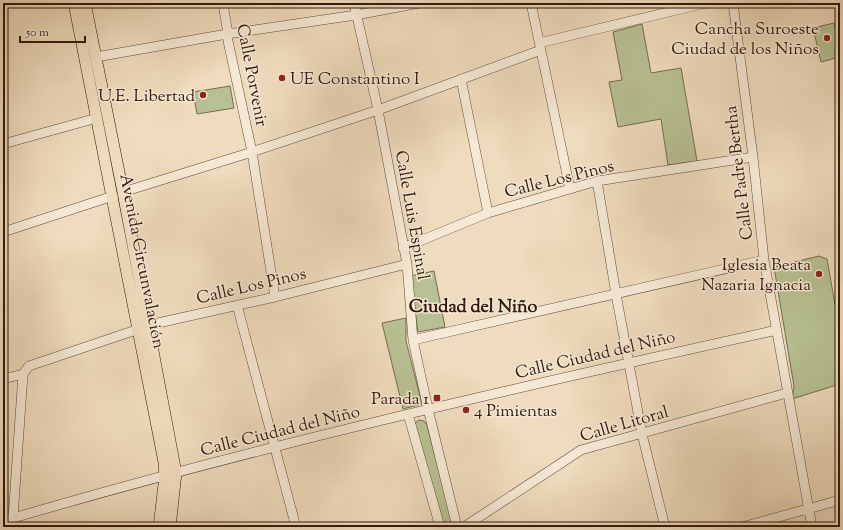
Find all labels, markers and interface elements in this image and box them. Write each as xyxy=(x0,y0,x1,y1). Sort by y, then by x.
scale bar xyxy=(20,18,85,44)
place label: Cancha Suroeste Ciudad de los Niños xyxy=(671,18,819,62)
street label: Calle Porvenir xyxy=(229,22,273,129)
text: 50 m xyxy=(25,24,49,42)
marker: Cancha Suroeste Ciudad de los Niños xyxy=(822,33,832,43)
place label: UE Constantino I xyxy=(290,68,420,92)
marker: UE Constantino I xyxy=(277,73,287,83)
place label: U.E. Libertad xyxy=(98,85,195,109)
marker: U.E. Libertad xyxy=(198,90,208,100)
street label: Calle Padre Bertha xyxy=(720,104,760,241)
street label: Calle Luis Espinal xyxy=(388,149,434,282)
street label: Calle Los Pinos xyxy=(502,155,617,205)
street label: Avenida Circunvalación xyxy=(112,172,170,351)
place label: Iglesia Beata Nazaria Ignacia xyxy=(701,254,811,298)
street label: Calle Los Pinos xyxy=(194,263,309,311)
marker: Iglesia Beata Nazaria Ignacia xyxy=(814,269,824,279)
district label: Ciudad del Niño xyxy=(409,295,538,321)
street label: Calle Ciudad del Niño xyxy=(513,326,678,386)
place label: Parada 1 xyxy=(371,388,429,412)
marker: Parada 1 xyxy=(432,393,442,403)
street label: Calle Ciudad del Niño xyxy=(198,400,363,463)
place label: 4 Pimientas xyxy=(474,400,558,424)
street label: Calle Litoral xyxy=(577,401,672,449)
marker: 4 Pimientas xyxy=(461,405,471,415)

